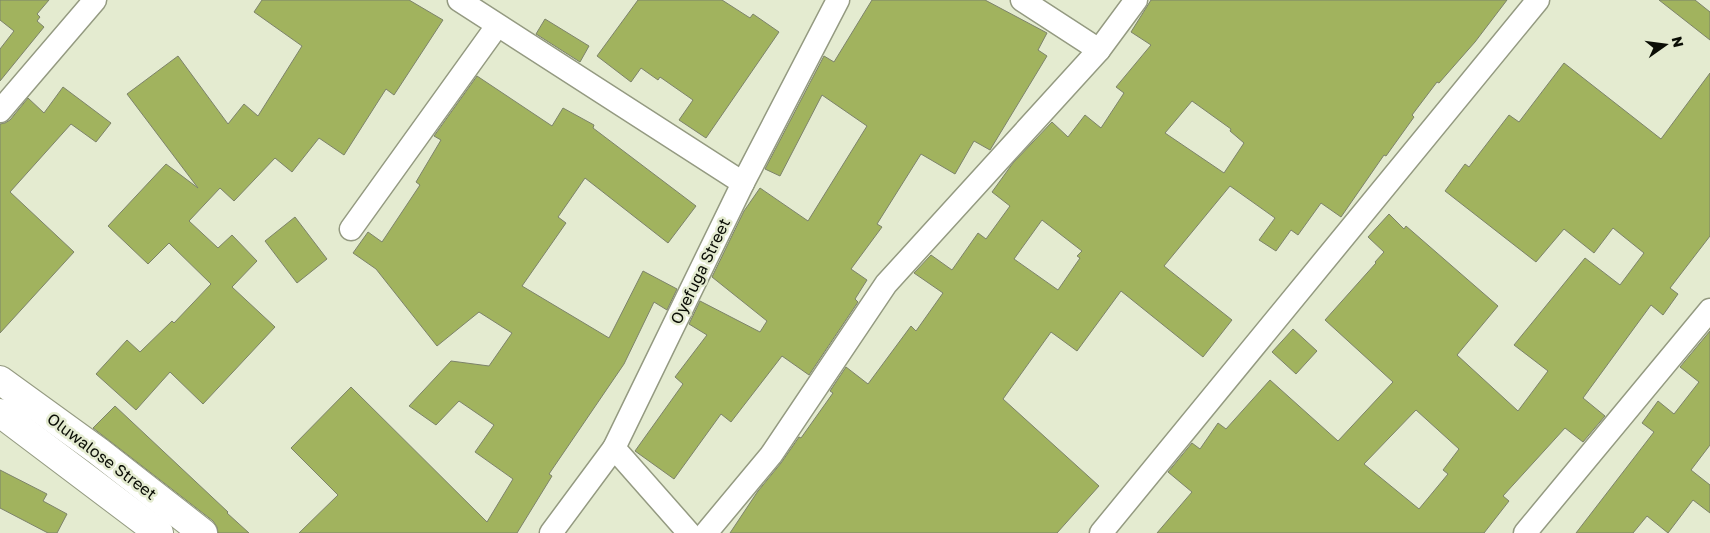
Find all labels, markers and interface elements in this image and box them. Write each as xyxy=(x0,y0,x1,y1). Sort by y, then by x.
north arrow xyxy=(1640,20,1690,70)
text: N xyxy=(1669,35,1688,49)
street label: Oyefuga Street xyxy=(666,215,734,327)
street label: Oluwalose Street xyxy=(43,408,161,504)

